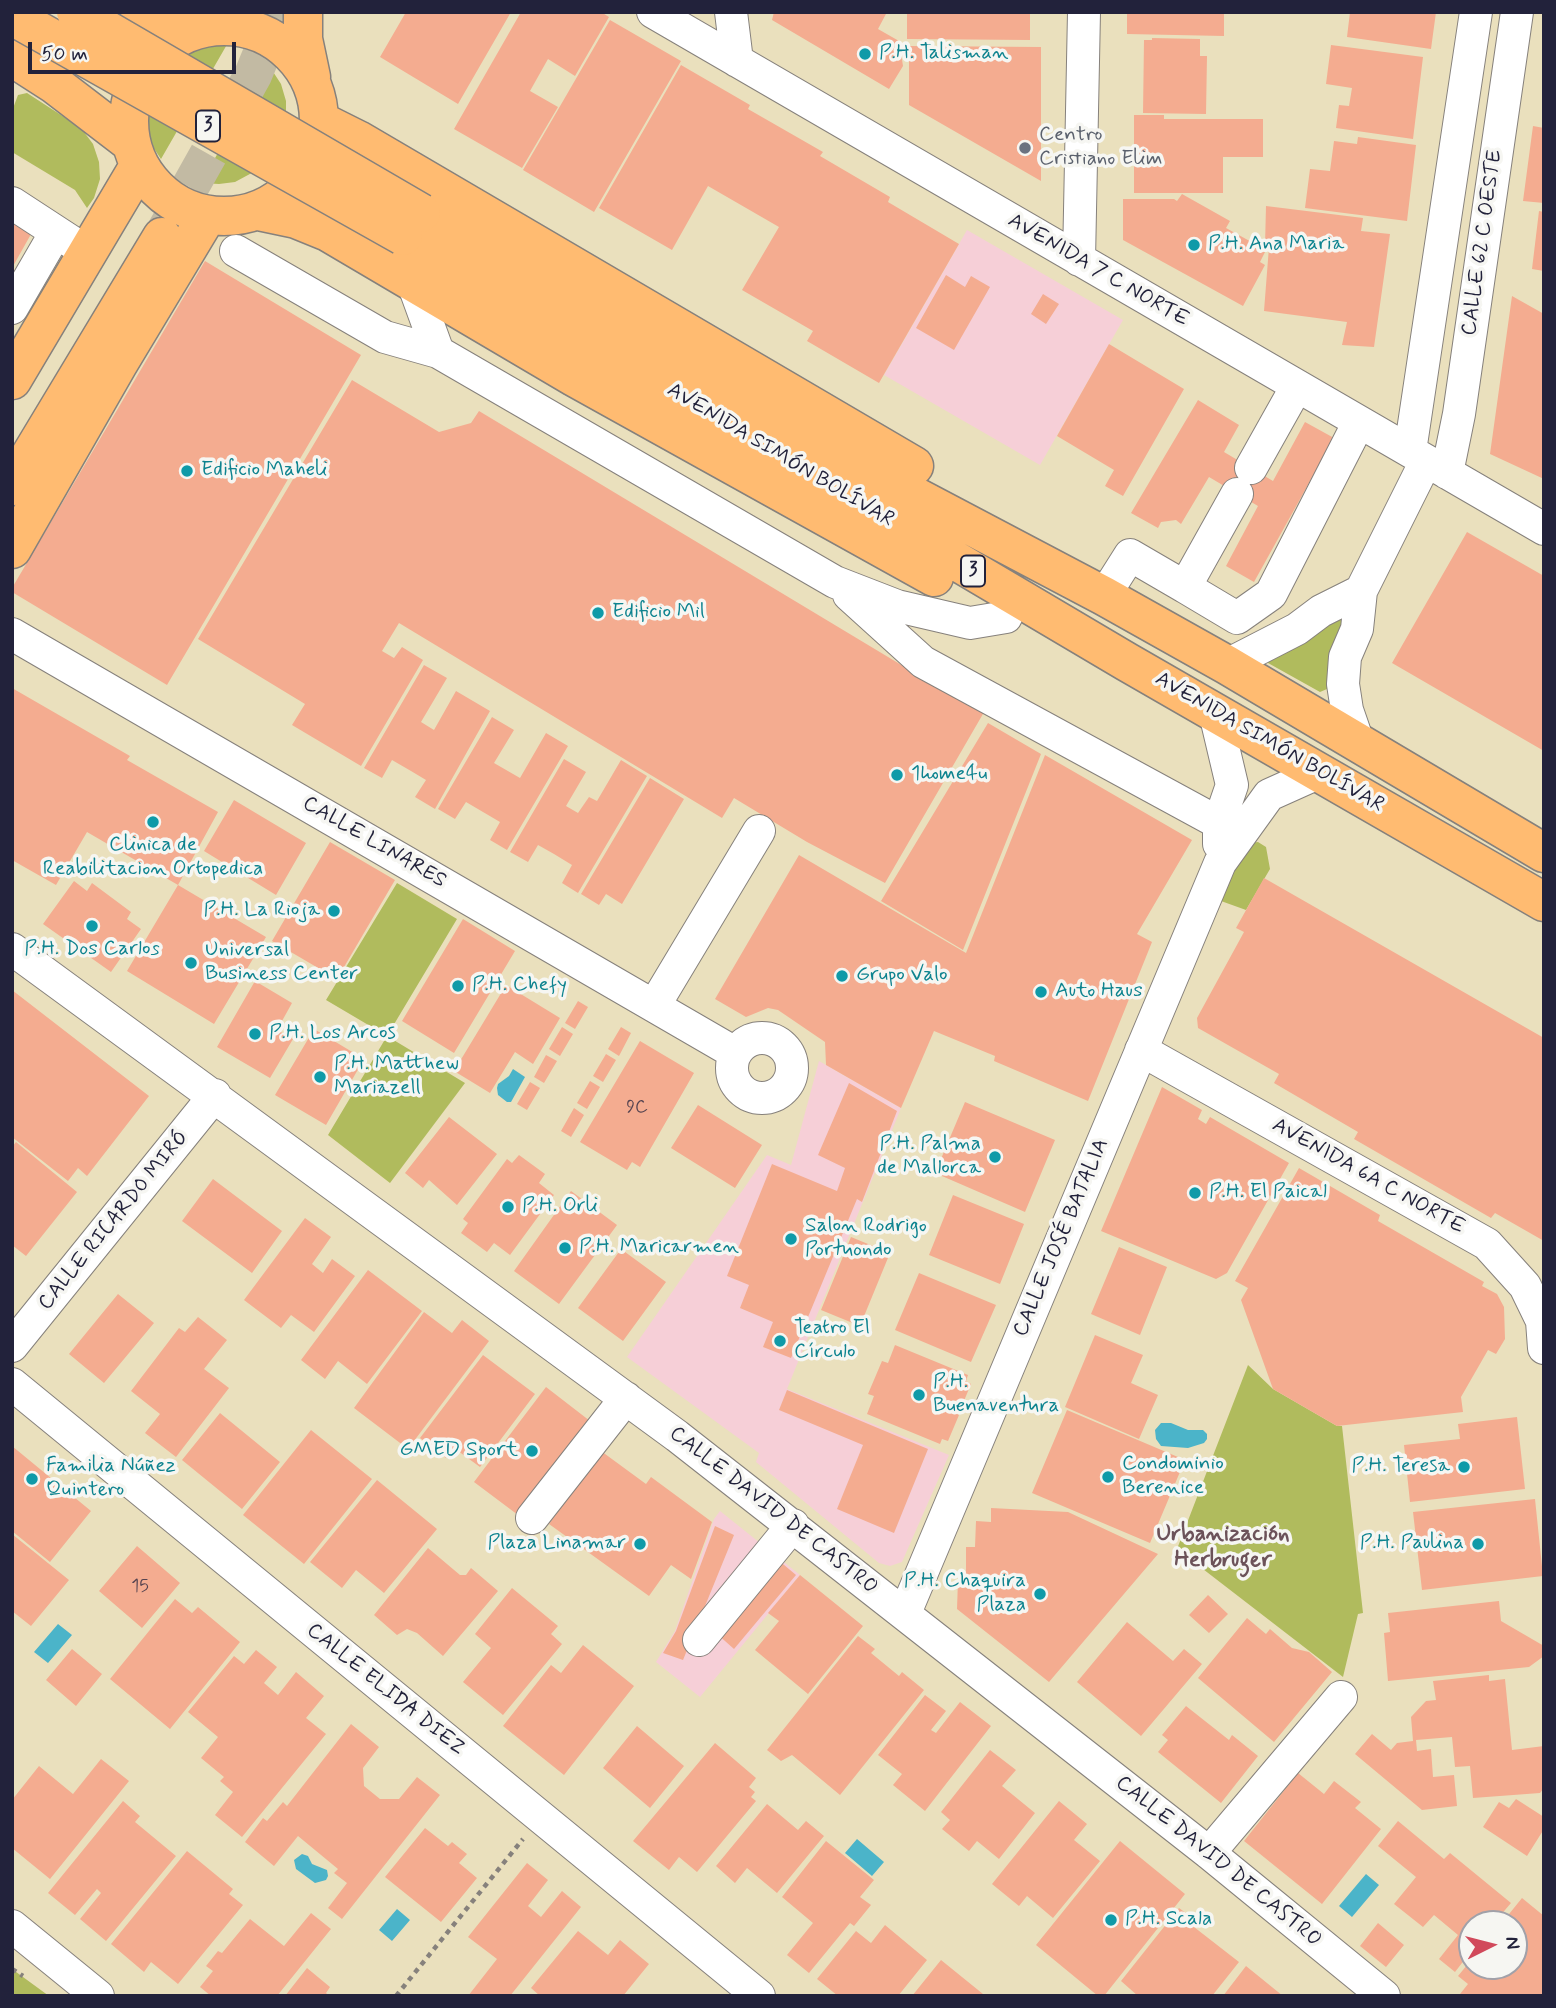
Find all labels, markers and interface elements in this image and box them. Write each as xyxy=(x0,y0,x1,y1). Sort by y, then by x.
scale bar xyxy=(32,28,240,72)
text: 50 m xyxy=(41,40,88,68)
place label: P.H. Talisman xyxy=(879,41,1008,67)
marker: P.H. Talisman xyxy=(857,46,873,62)
road number: 3 xyxy=(196,110,220,142)
place label: Centro Cristiano Elim xyxy=(1039,123,1162,173)
marker: Centro Cristiano Elim xyxy=(1017,140,1033,156)
street label: CALLE 62 C OESTE xyxy=(1457,148,1509,338)
street label: AVENIDA 7 C NORTE xyxy=(1003,209,1193,333)
place label: P.H. Ana Maria xyxy=(1208,232,1344,258)
marker: P.H. Ana Maria xyxy=(1186,237,1202,253)
street label: AVENIDA SIMÓN BOLÍVAR xyxy=(662,378,898,534)
place label: Edificio Maheli xyxy=(201,458,328,484)
marker: Edificio Maheli xyxy=(179,463,195,479)
road number: 3 xyxy=(961,556,985,586)
place label: Edificio Mil xyxy=(612,600,705,626)
marker: Edificio Mil xyxy=(590,605,606,621)
street label: AVENIDA SIMÓN BOLÍVAR xyxy=(1150,667,1388,819)
place label: 1home4u xyxy=(911,762,988,788)
marker: 1home4u xyxy=(889,767,905,783)
street label: CALLE LINARES xyxy=(298,792,450,894)
marker: Clinica de Reabilitacion Ortopedica xyxy=(145,814,161,830)
place label: Clinica de Reabilitacion Ortopedica xyxy=(43,833,263,883)
place label: P.H. La Rioja xyxy=(204,898,320,924)
marker: P.H. La Rioja xyxy=(326,903,342,919)
marker: P.H. Dos Carlos xyxy=(84,918,100,934)
place label: P.H. Dos Carlos xyxy=(24,937,160,963)
place label: Universal Business Center xyxy=(205,938,358,988)
marker: Universal Business Center xyxy=(183,955,199,971)
place label: Grupo Valo xyxy=(856,963,948,989)
marker: Grupo Valo xyxy=(834,968,850,984)
place label: P.H. Chefy xyxy=(472,973,567,999)
marker: P.H. Chefy xyxy=(450,978,466,994)
place label: Auto Haus xyxy=(1055,979,1143,1005)
marker: Auto Haus xyxy=(1033,984,1049,1000)
place label: P.H. Los Arcos xyxy=(269,1021,396,1047)
marker: P.H. Los Arcos xyxy=(247,1026,263,1042)
place label: P.H. Matthew Mariazell xyxy=(334,1052,459,1102)
marker: P.H. Matthew Mariazell xyxy=(312,1069,328,1085)
house number: 9C xyxy=(626,1097,648,1119)
street label: AVENIDA 6A C NORTE xyxy=(1267,1113,1469,1241)
street label: CALLE RICARDO MIRÓ xyxy=(34,1126,194,1316)
place label: P.H. Palma de Mallorca xyxy=(877,1132,981,1182)
street label: CALLE JOSÉ BATALIA xyxy=(1009,1135,1115,1341)
marker: P.H. Palma de Mallorca xyxy=(987,1149,1003,1165)
place label: P.H. El Paical xyxy=(1209,1180,1327,1206)
marker: P.H. El Paical xyxy=(1187,1185,1203,1201)
place label: P.H. Orli xyxy=(522,1194,598,1220)
marker: P.H. Orli xyxy=(500,1199,516,1215)
place label: Salon Rodrigo Portuondo xyxy=(805,1214,927,1264)
marker: Salon Rodrigo Portuondo xyxy=(783,1231,799,1247)
place label: P.H. Maricarmen xyxy=(579,1235,739,1261)
marker: P.H. Maricarmen xyxy=(557,1240,573,1256)
place label: Teatro El Círculo xyxy=(794,1316,870,1366)
marker: Teatro El Círculo xyxy=(772,1333,788,1349)
place label: P.H. Buenaventura xyxy=(933,1370,1059,1420)
marker: P.H. Buenaventura xyxy=(911,1387,927,1403)
street label: CALLE DAVID DE CASTRO xyxy=(664,1422,882,1600)
place label: GMED Sport xyxy=(399,1438,518,1464)
marker: GMED Sport xyxy=(524,1443,540,1459)
place label: Condominio Berenice xyxy=(1122,1452,1224,1502)
place label: Familia Núñez Quintero xyxy=(46,1454,176,1504)
place label: P.H. Teresa xyxy=(1352,1454,1450,1480)
marker: P.H. Teresa xyxy=(1456,1459,1472,1475)
marker: Condominio Berenice xyxy=(1100,1469,1116,1485)
marker: Familia Núñez Quintero xyxy=(24,1471,40,1487)
district label: Urbanización Herbruger xyxy=(1156,1521,1290,1575)
place label: Plaza Linamar xyxy=(488,1531,626,1557)
place label: P.H. Paulina xyxy=(1360,1531,1464,1557)
marker: Plaza Linamar xyxy=(632,1536,648,1552)
marker: P.H. Paulina xyxy=(1470,1536,1486,1552)
place label: P.H. Chaquira Plaza xyxy=(904,1569,1026,1619)
house number: 15 xyxy=(131,1576,149,1598)
marker: P.H. Chaquira Plaza xyxy=(1032,1586,1048,1602)
street label: CALLE ELIDA DIEZ xyxy=(301,1619,469,1761)
street label: CALLE DAVID DE CASTRO xyxy=(1110,1771,1326,1953)
place label: P.H. Scala xyxy=(1125,1907,1212,1933)
north arrow xyxy=(1458,1910,1528,1980)
marker: P.H. Scala xyxy=(1103,1912,1119,1928)
text: N xyxy=(1499,1935,1525,1951)

